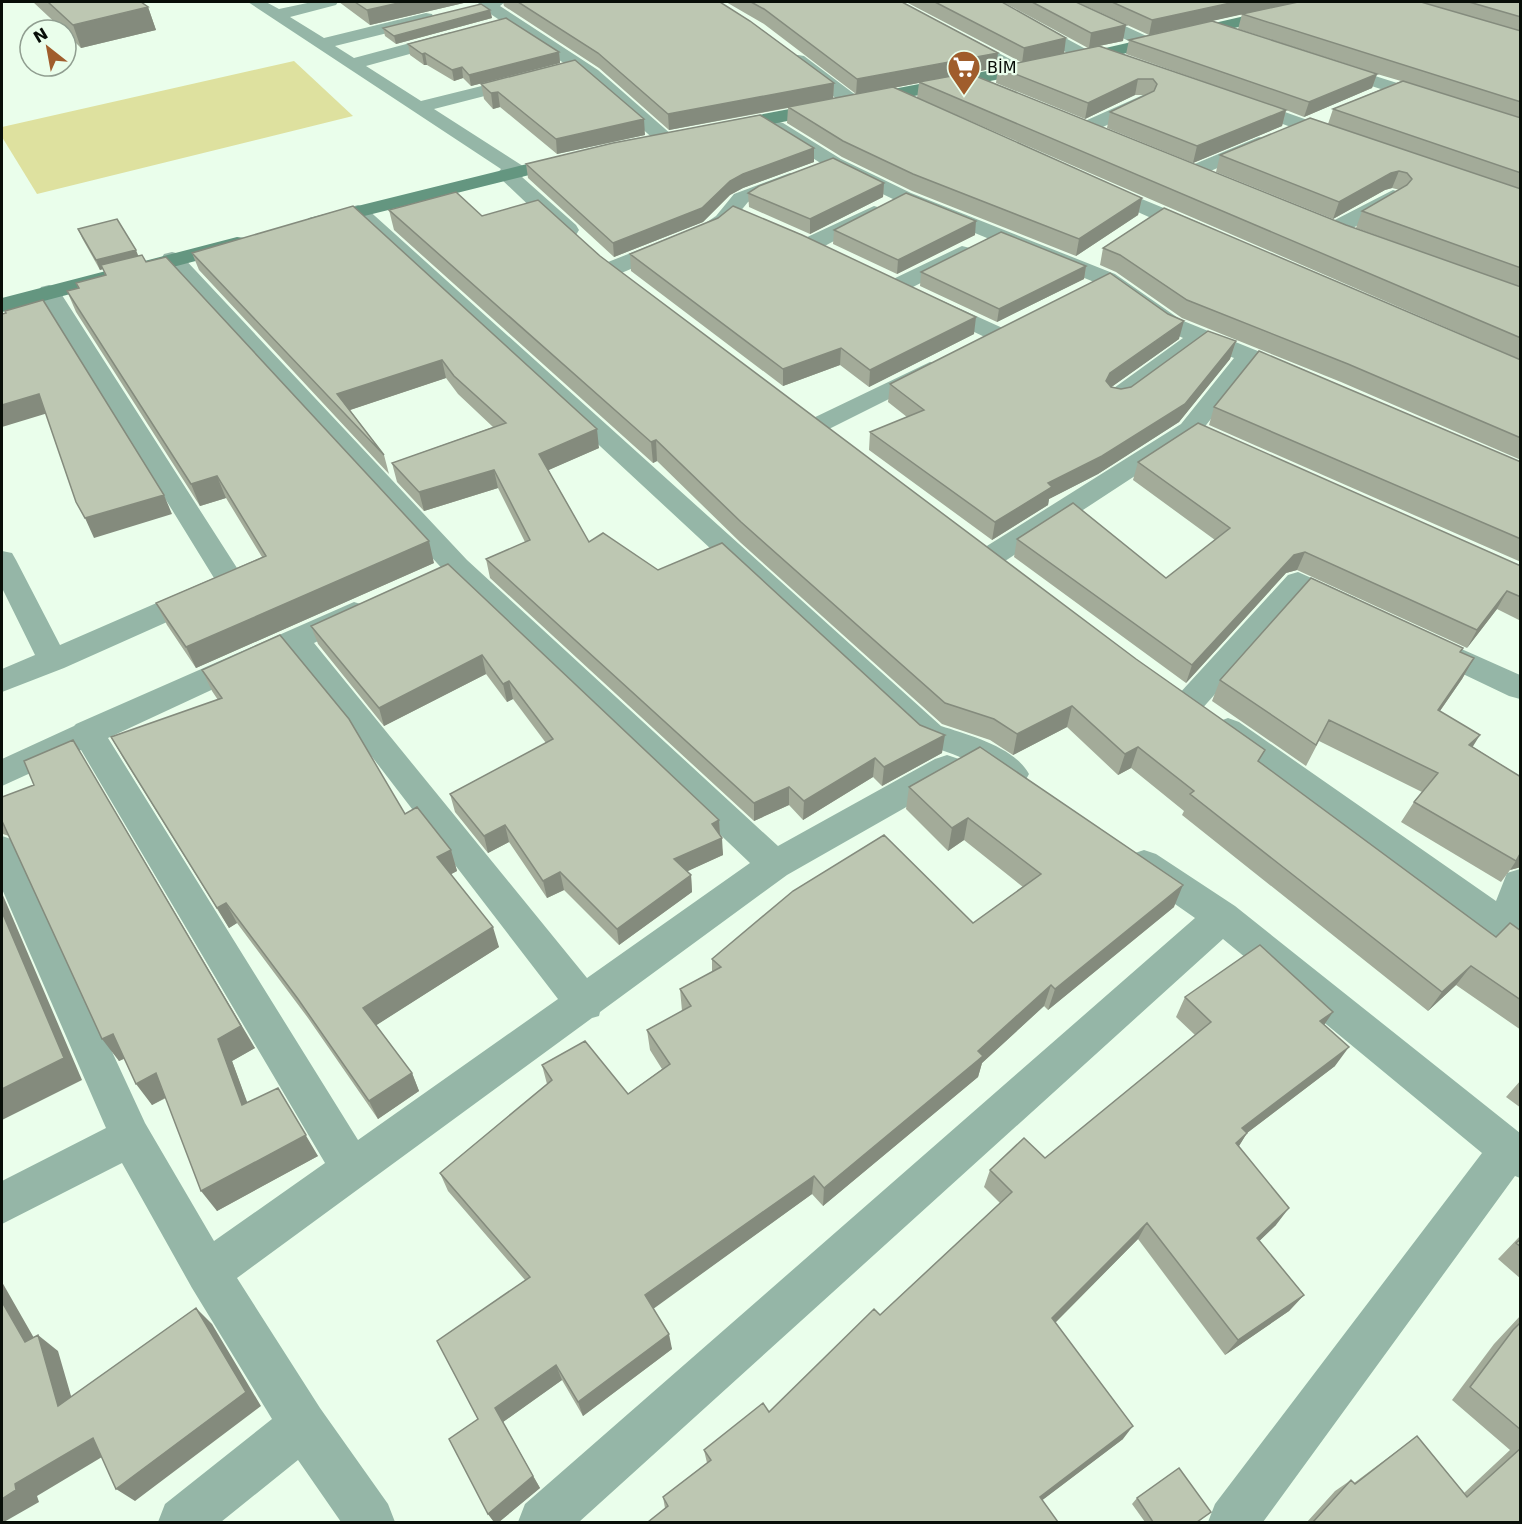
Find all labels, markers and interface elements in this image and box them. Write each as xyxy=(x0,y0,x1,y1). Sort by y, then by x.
north arrow xyxy=(18,18,78,78)
text: N xyxy=(30,24,51,47)
supermarket icon: BİM xyxy=(946,49,982,96)
place label: BİM xyxy=(987,58,1017,77)

